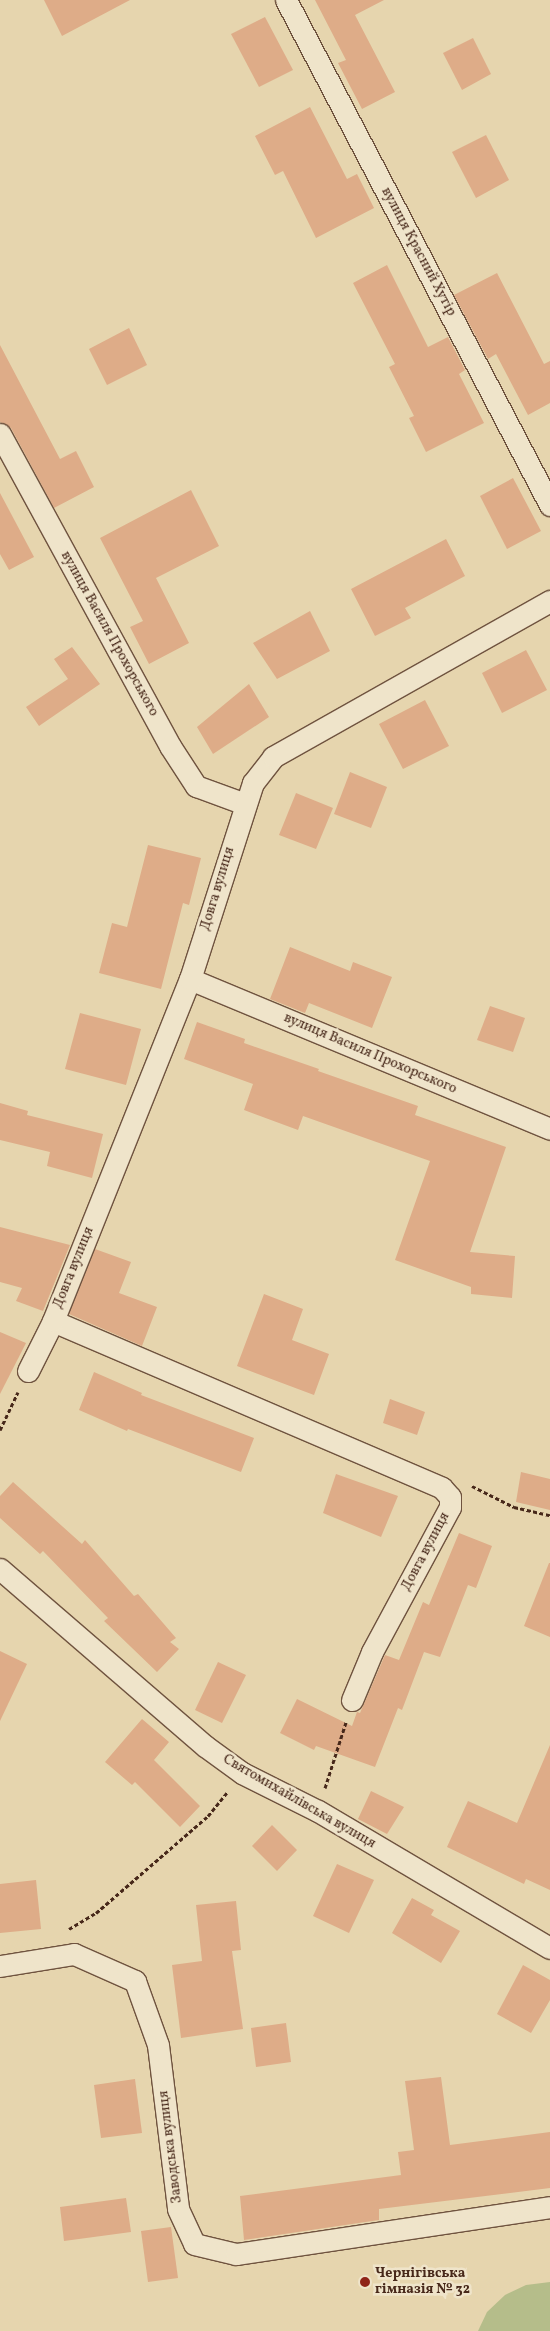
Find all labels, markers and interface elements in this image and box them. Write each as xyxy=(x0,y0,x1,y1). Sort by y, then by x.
street label: вулиця Красний Хутір xyxy=(377,185,459,319)
street label: вулиця Василя Прохорського xyxy=(57,549,161,719)
street label: Довга вулиця xyxy=(197,845,239,933)
street label: вулиця Василя Прохорського xyxy=(281,1010,459,1098)
street label: Довга вулиця xyxy=(50,1225,98,1311)
street label: Довга вулиця xyxy=(398,1510,454,1594)
street label: Святомихайлівська вулиця xyxy=(220,1751,378,1853)
street label: Заводська вулиця xyxy=(156,2090,186,2204)
place label: Чернігівська гімназія № 32 xyxy=(375,2266,470,2298)
marker: Чернігівська гімназія № 32 xyxy=(359,2276,371,2288)

